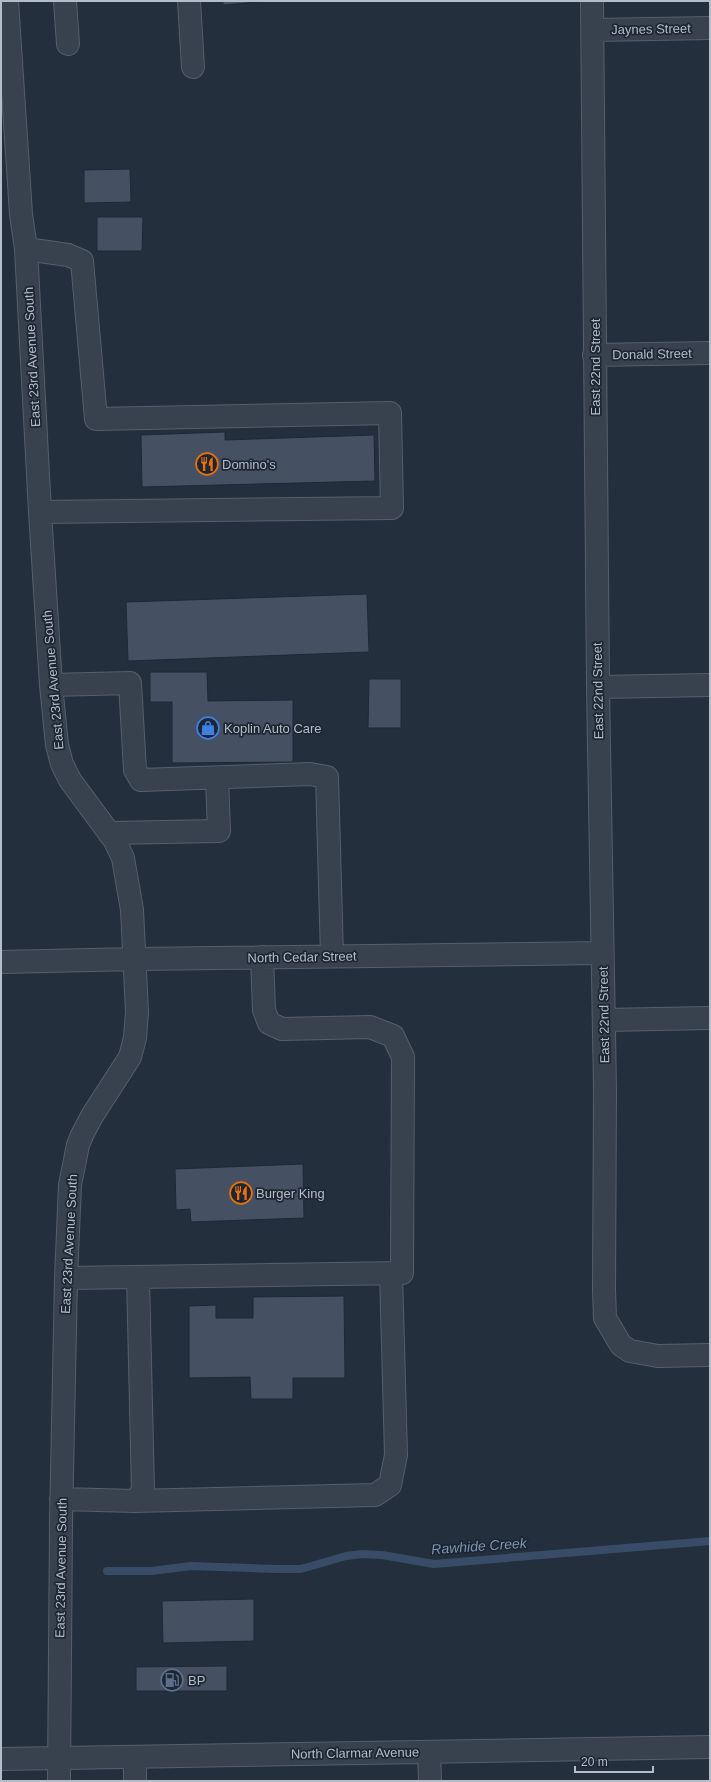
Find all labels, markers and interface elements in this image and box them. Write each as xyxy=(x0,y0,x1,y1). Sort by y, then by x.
street label: Jaynes Street xyxy=(611,21,691,37)
street label: East 23rd Avenue South xyxy=(21,287,43,427)
street label: East 22nd Street xyxy=(588,318,603,415)
street label: Donald Street xyxy=(612,346,692,362)
restaurant icon: Domino's xyxy=(194,451,220,477)
place label: Domino's xyxy=(222,457,276,472)
street label: East 23rd Avenue South xyxy=(39,610,67,750)
street label: East 22nd Street xyxy=(590,642,606,740)
shop icon: Koplin Auto Care xyxy=(195,715,221,741)
place label: Koplin Auto Care xyxy=(224,721,322,736)
street label: North Cedar Street xyxy=(247,949,357,965)
street label: East 22nd Street xyxy=(596,966,612,1064)
street label: East 23rd Avenue South xyxy=(58,1174,80,1314)
restaurant icon: Burger King xyxy=(228,1180,254,1206)
place label: Burger King xyxy=(256,1186,325,1201)
street label: East 23rd Avenue South xyxy=(52,1498,70,1638)
water label: Rawhide Creek xyxy=(431,1535,528,1557)
fuel station icon: BP xyxy=(159,1667,185,1693)
place label: BP xyxy=(188,1673,205,1688)
street label: North Clarmar Avenue xyxy=(291,1744,419,1762)
scale bar xyxy=(575,1748,653,1774)
text: 20 m xyxy=(581,1755,608,1769)

